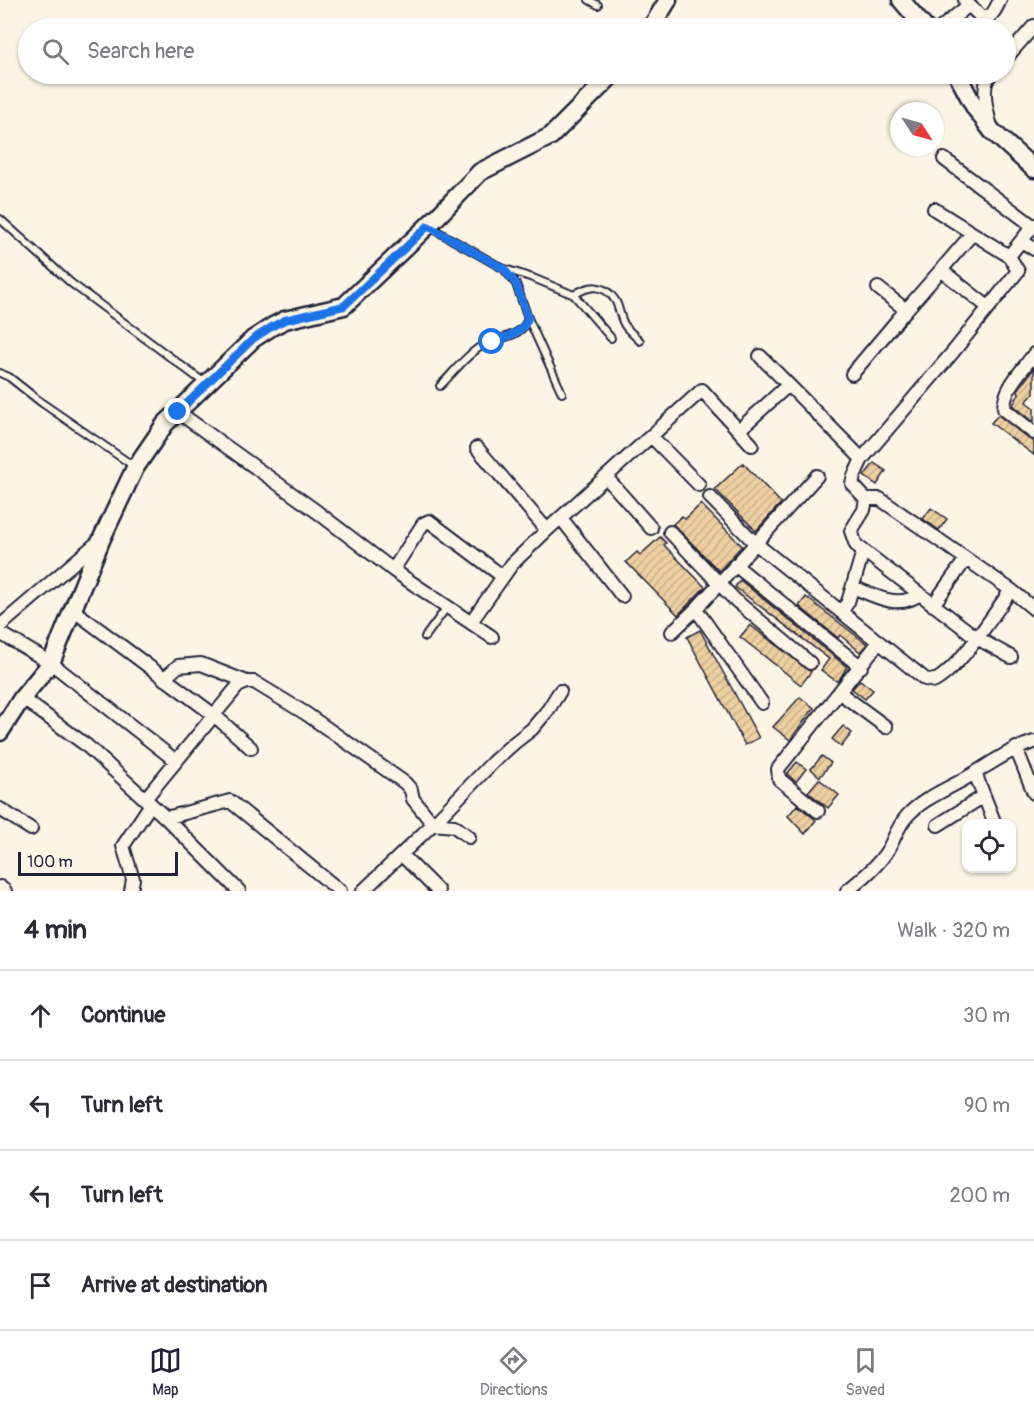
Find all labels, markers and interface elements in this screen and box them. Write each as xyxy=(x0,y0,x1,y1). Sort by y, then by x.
search box xyxy=(18,18,1016,84)
icon: search xyxy=(39,35,72,68)
text: Search here xyxy=(87,37,194,65)
north arrow xyxy=(890,102,944,156)
route start xyxy=(478,328,504,354)
route end xyxy=(164,398,190,424)
map controls xyxy=(962,819,1016,873)
button: locate xyxy=(962,819,1016,873)
scale bar xyxy=(18,849,178,876)
text: 100 m xyxy=(27,852,73,872)
text: 4 min xyxy=(24,914,87,946)
text: Walk · 320 m xyxy=(897,918,1010,943)
icon: ahead xyxy=(24,999,57,1032)
text: Continue xyxy=(81,1001,165,1029)
text: 30 m xyxy=(963,1003,1010,1028)
icon: left xyxy=(24,1089,57,1122)
text: Turn left xyxy=(81,1091,163,1119)
text: 90 m xyxy=(964,1093,1010,1118)
icon: left xyxy=(24,1179,57,1212)
text: Turn left xyxy=(81,1181,163,1209)
text: 200 m xyxy=(949,1183,1010,1208)
icon: arrive xyxy=(24,1269,57,1302)
text: Arrive at destination xyxy=(81,1271,267,1299)
tab: Map xyxy=(149,1344,182,1400)
tab: Directions xyxy=(480,1344,548,1400)
tab: Saved xyxy=(845,1344,885,1400)

